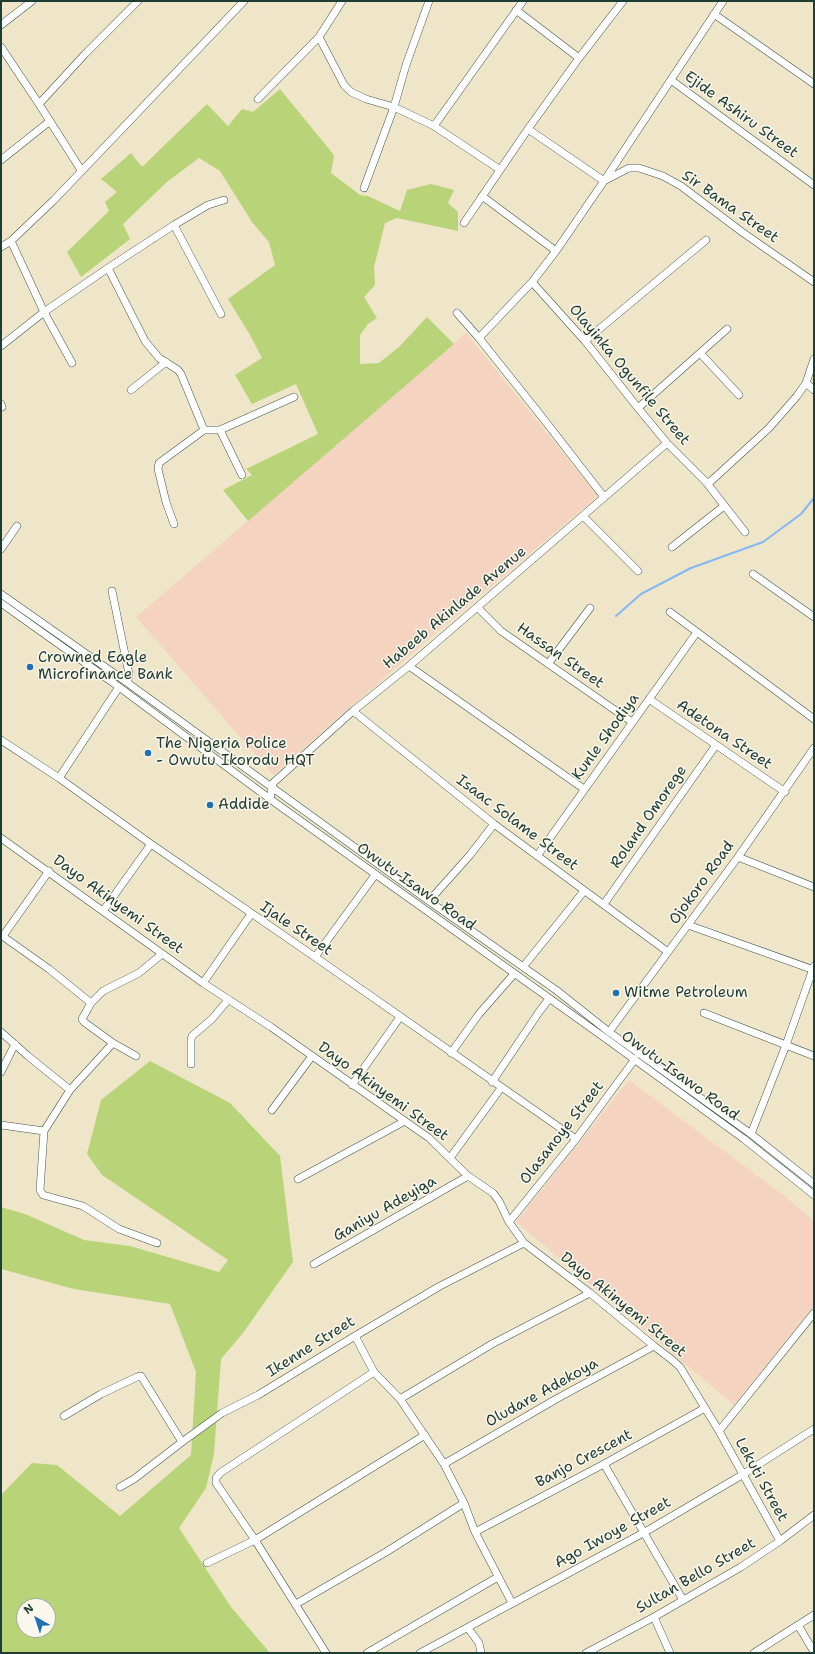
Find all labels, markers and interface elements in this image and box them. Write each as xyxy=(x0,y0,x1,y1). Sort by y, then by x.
street label: Ejide Ashiru Street xyxy=(681,68,801,162)
street label: Sir Bama Street xyxy=(678,167,782,247)
street label: Olayinka Ogunfile Street xyxy=(565,301,693,449)
street label: Habeeb Akinlade Avenue xyxy=(380,543,530,673)
street label: Hassan Street xyxy=(513,619,607,693)
place label: Crowned Eagle Microfinance Bank xyxy=(38,649,173,684)
marker: Crowned Eagle Microfinance Bank xyxy=(25,662,35,672)
street label: Kunle Shodiya xyxy=(569,690,643,784)
street label: Adetona Street xyxy=(673,696,775,774)
place label: The Nigeria Police - Owutu Ikorodu HQT xyxy=(156,735,315,770)
marker: The Nigeria Police - Owutu Ikorodu HQT xyxy=(143,748,153,758)
street label: Roland Omorege xyxy=(607,762,691,872)
street label: Isaac Solame Street xyxy=(453,771,581,875)
place label: Addide xyxy=(218,796,270,814)
marker: Addide xyxy=(205,800,215,810)
street label: Ojokoro Road xyxy=(666,838,738,928)
street label: Owutu-Isawo Road xyxy=(353,839,479,935)
street label: Dayo Akinyemi Street xyxy=(49,852,187,958)
street label: Ijale Street xyxy=(256,898,336,960)
place label: Witme Petroleum xyxy=(624,984,748,1002)
marker: Witme Petroleum xyxy=(611,988,621,998)
street label: Owutu-Isawo Road xyxy=(618,1027,742,1125)
street label: Dayo Akinyemi Street xyxy=(314,1039,452,1145)
street label: Olasanoye Street xyxy=(516,1078,608,1188)
street label: Ganiyu Adeyiga xyxy=(330,1172,440,1246)
street label: Dayo Akinyemi Street xyxy=(556,1249,690,1361)
street label: Ikenne Street xyxy=(264,1313,358,1381)
street label: Oludare Adekoya xyxy=(483,1355,601,1431)
street label: Banjo Crescent xyxy=(533,1426,635,1492)
street label: Lekuti Street xyxy=(731,1435,791,1525)
street label: Ago Iwoye Street xyxy=(552,1494,674,1572)
street label: Sultan Bello Street xyxy=(633,1534,759,1618)
north arrow xyxy=(16,1598,56,1638)
text: N xyxy=(21,1600,37,1618)

